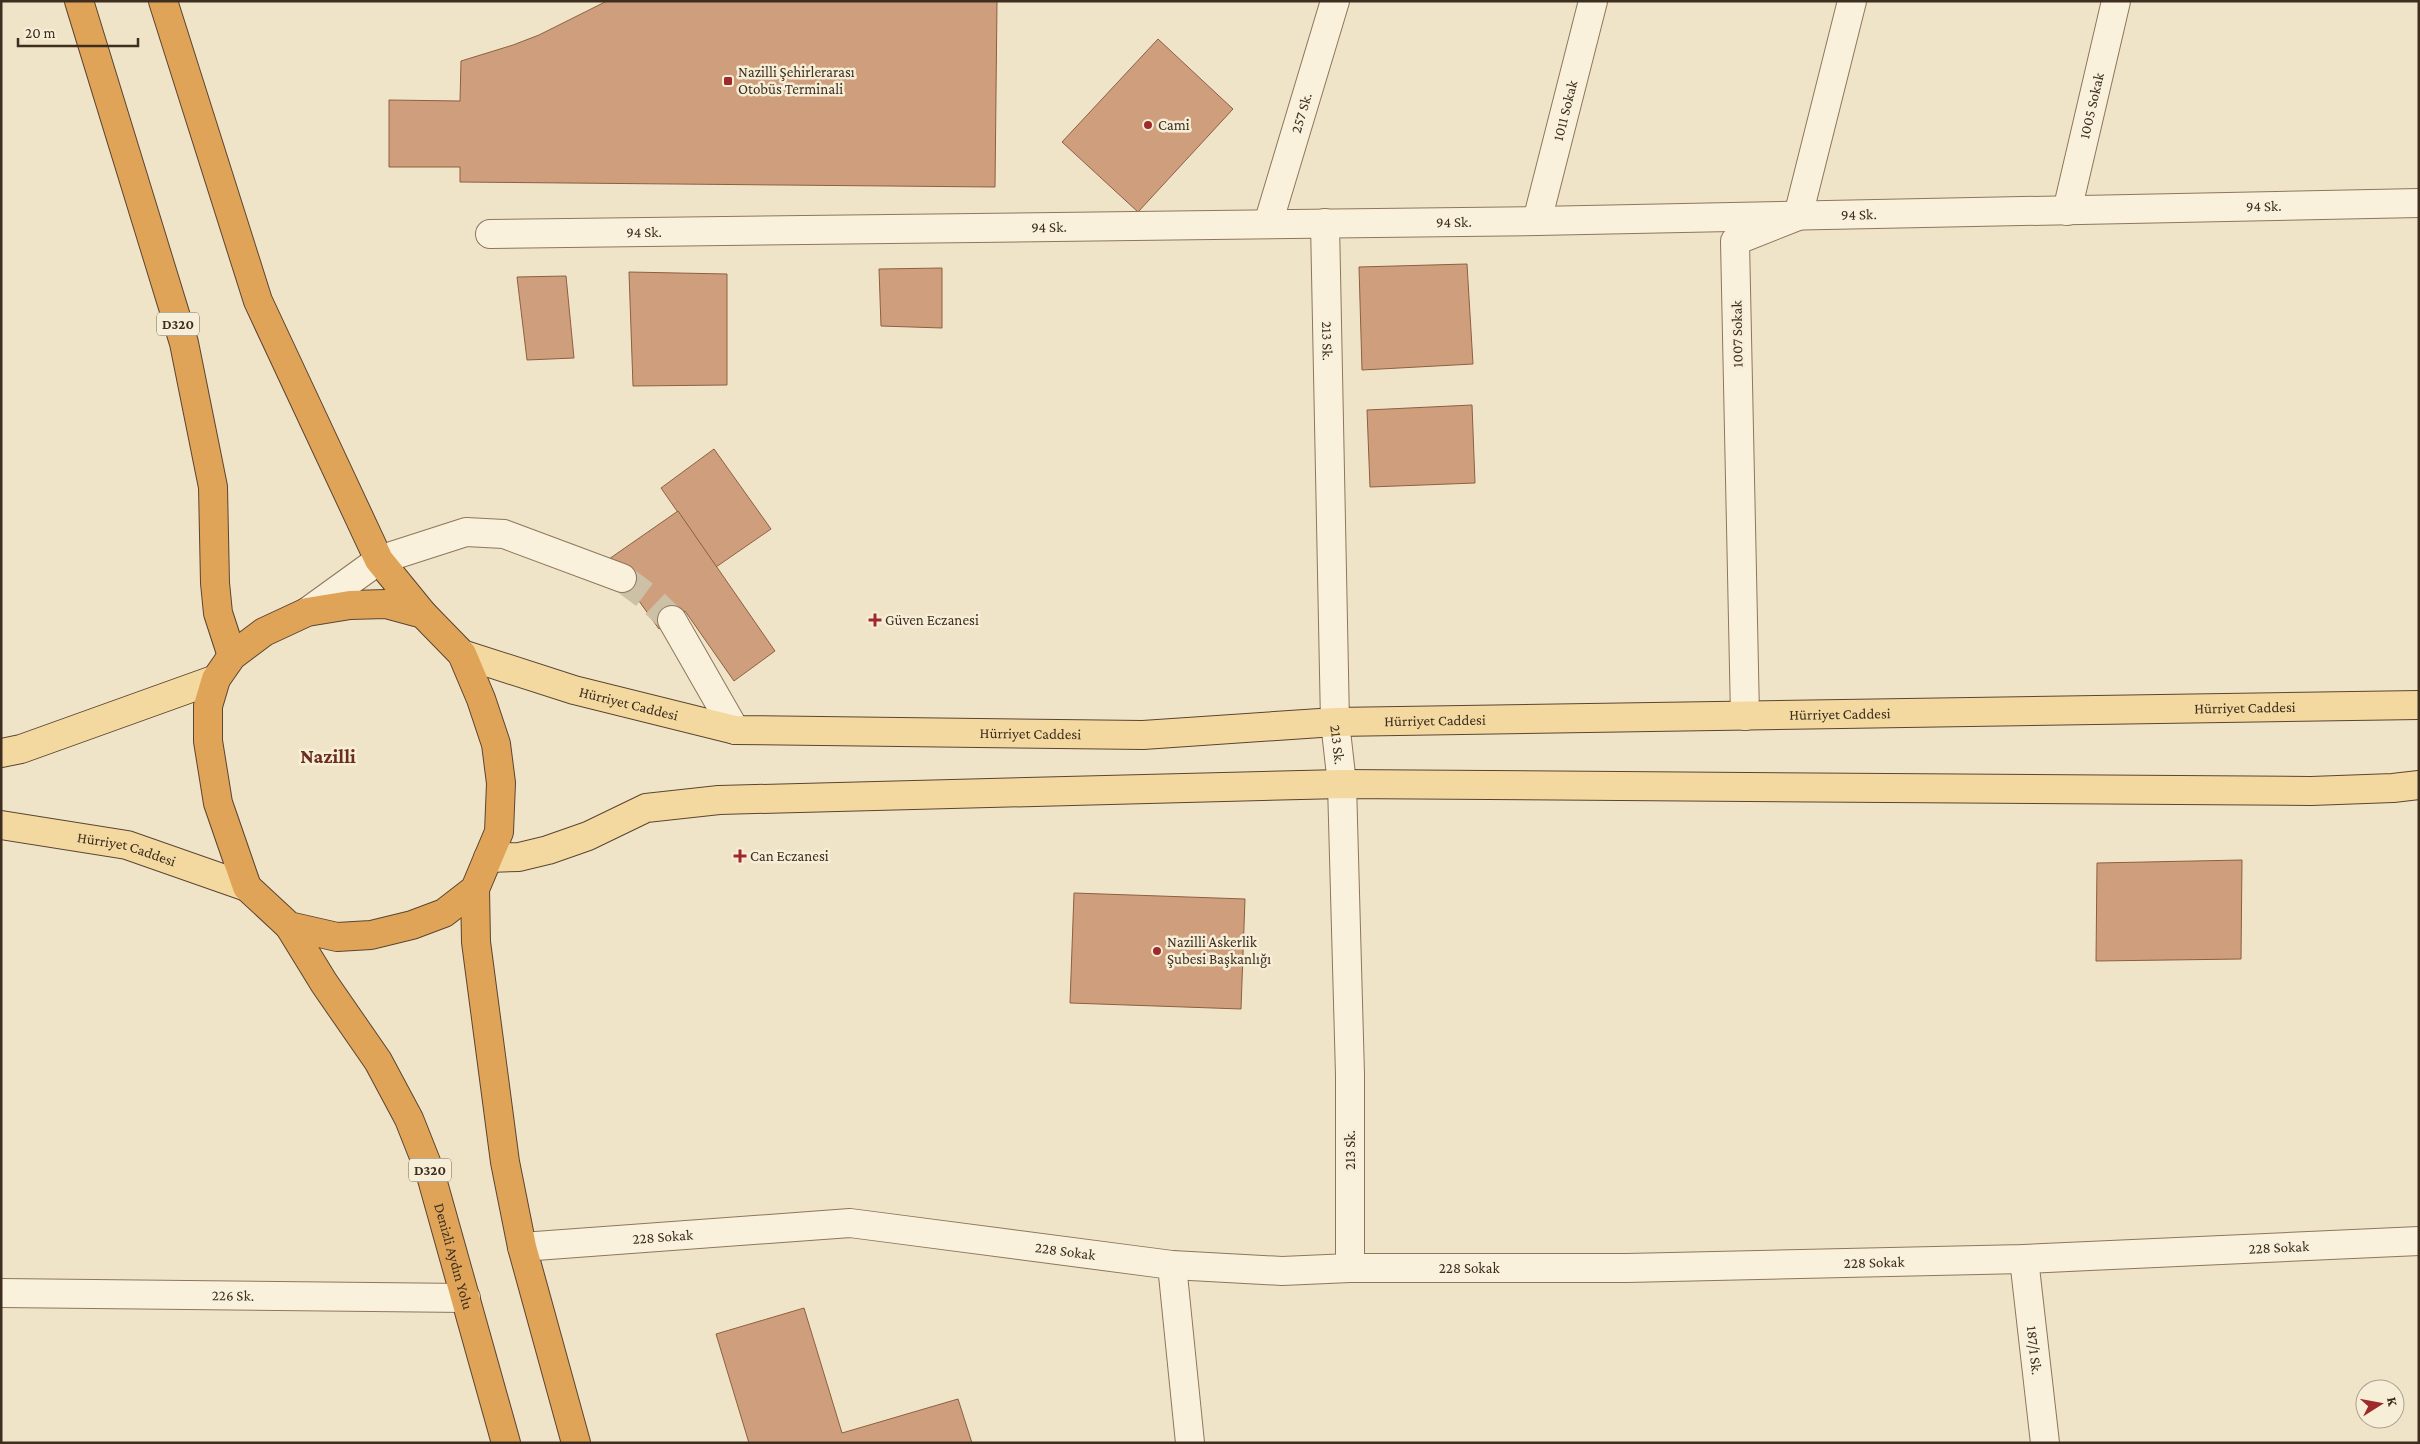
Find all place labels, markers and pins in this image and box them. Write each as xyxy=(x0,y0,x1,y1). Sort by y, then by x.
place label: Nazilli Şehirlerarası Otobüs Terminali xyxy=(738,64,855,97)
marker: Nazilli Şehirlerarası Otobüs Terminali xyxy=(722,75,734,87)
place label: Cami xyxy=(1158,117,1190,133)
marker: Cami xyxy=(1142,119,1154,131)
place label: Güven Eczanesi xyxy=(885,612,979,628)
marker: Güven Eczanesi xyxy=(869,614,881,626)
place label: Can Eczanesi xyxy=(750,848,829,864)
marker: Can Eczanesi xyxy=(734,850,746,862)
place label: Nazilli Askerlik Şubesi Başkanlığı xyxy=(1167,934,1271,968)
marker: Nazilli Askerlik Şubesi Başkanlığı xyxy=(1151,945,1163,957)

